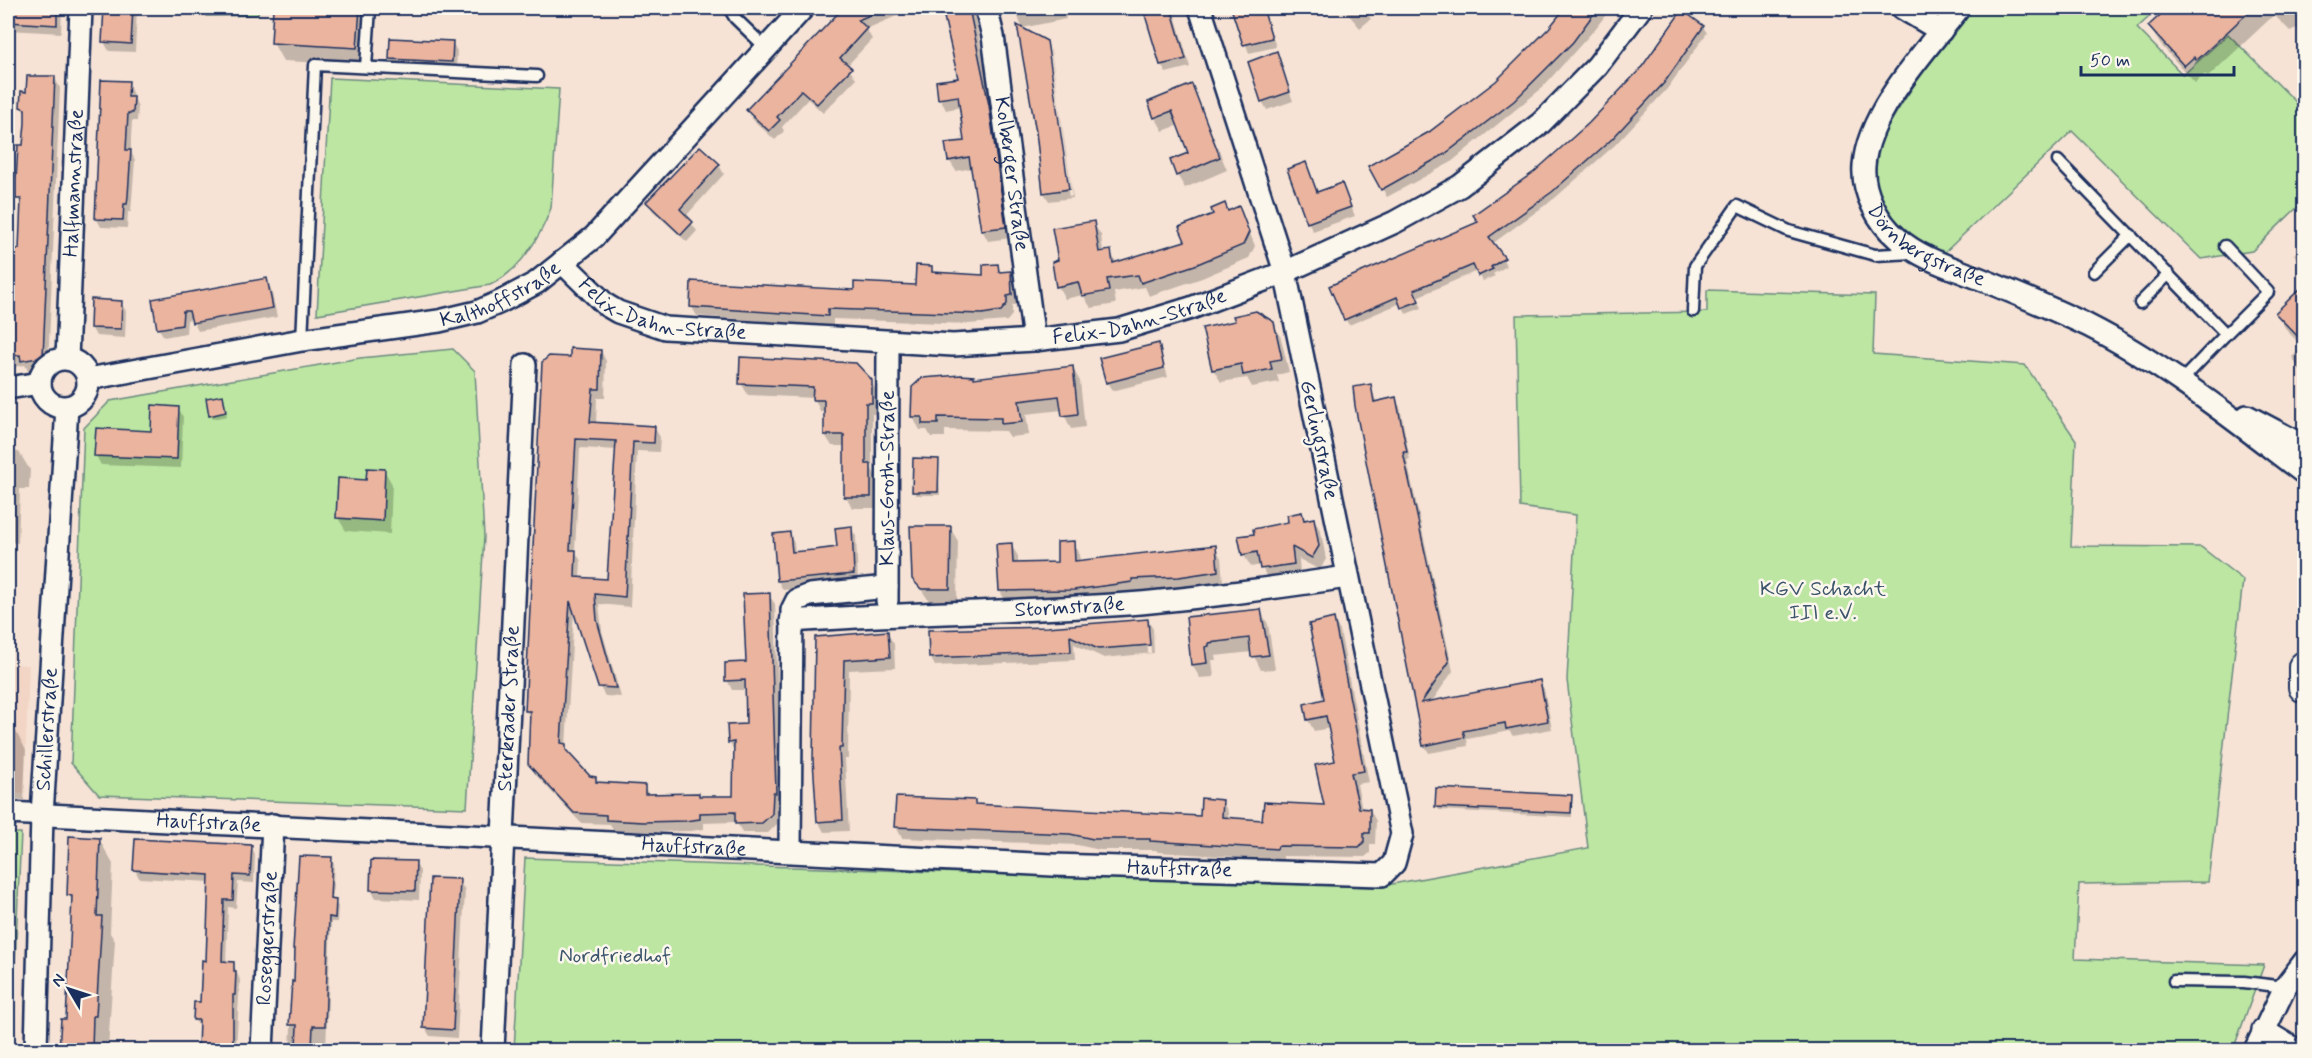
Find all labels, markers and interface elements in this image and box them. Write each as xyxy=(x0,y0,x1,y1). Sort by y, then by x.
scale bar xyxy=(2081,39,2234,77)
text: 50 m xyxy=(2090,49,2130,73)
street label: Kolberger Straße xyxy=(987,95,1036,253)
street label: Halfmannstraße xyxy=(57,108,91,258)
street label: Dörnbergstraße xyxy=(1860,199,1990,294)
street label: Kalthoffstraße xyxy=(437,255,567,334)
street label: Felix-Dahn-Straße xyxy=(572,271,747,347)
street label: Felix-Dahn-Straße xyxy=(1051,282,1231,352)
street label: Gerlingstraße xyxy=(1291,378,1345,503)
street label: Klaus-Groth-Straße xyxy=(873,390,902,566)
park label: KGV Schacht III e.V. xyxy=(1760,575,1887,627)
street label: Stormstraße xyxy=(1014,590,1126,624)
street label: Sterkrader Straße xyxy=(491,625,527,792)
street label: Schillerstraße xyxy=(30,667,65,792)
street label: Hauffstraße xyxy=(156,806,262,840)
street label: Hauffstraße xyxy=(641,831,747,864)
street label: Hauffstraße xyxy=(1127,853,1233,884)
street label: Roseggerstraße xyxy=(250,870,285,1006)
park label: Nordfriedhof xyxy=(559,942,671,970)
north arrow xyxy=(39,959,99,1019)
text: N xyxy=(47,970,70,991)

